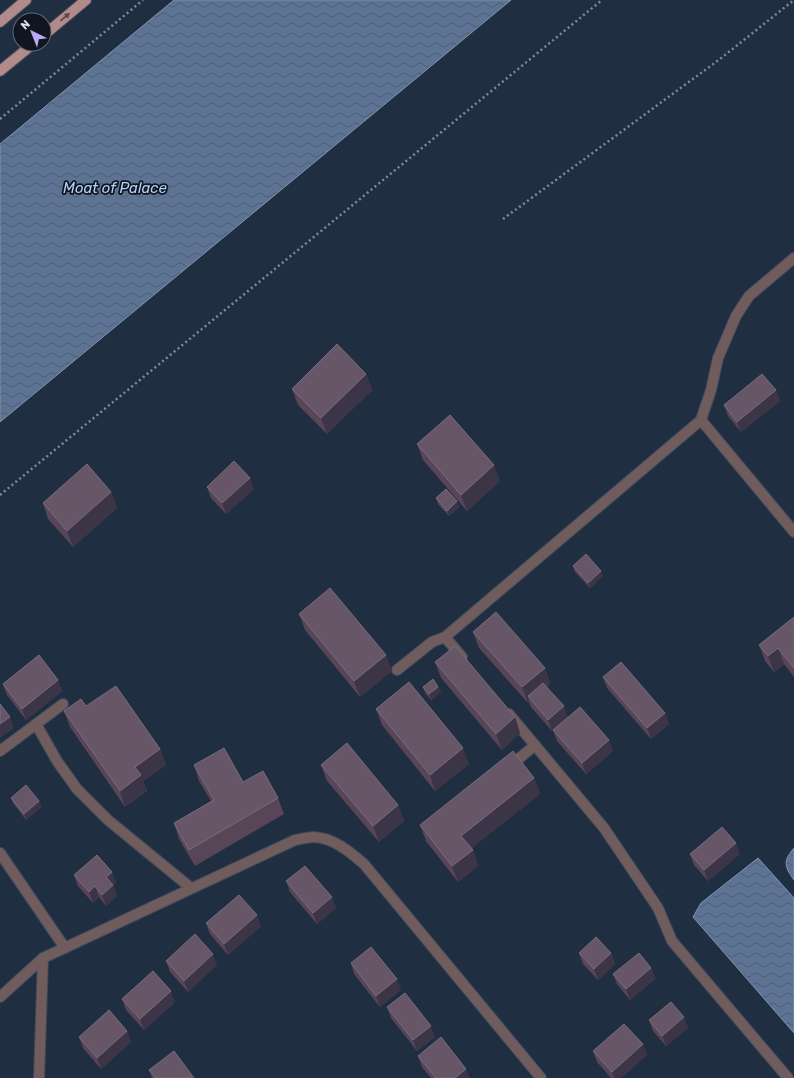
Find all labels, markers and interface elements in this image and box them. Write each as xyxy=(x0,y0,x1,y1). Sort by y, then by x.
north arrow xyxy=(12,12,52,52)
one-way arrow xyxy=(59,13,70,22)
text: N xyxy=(18,18,33,33)
water label: Moat of Palace xyxy=(63,179,168,197)

